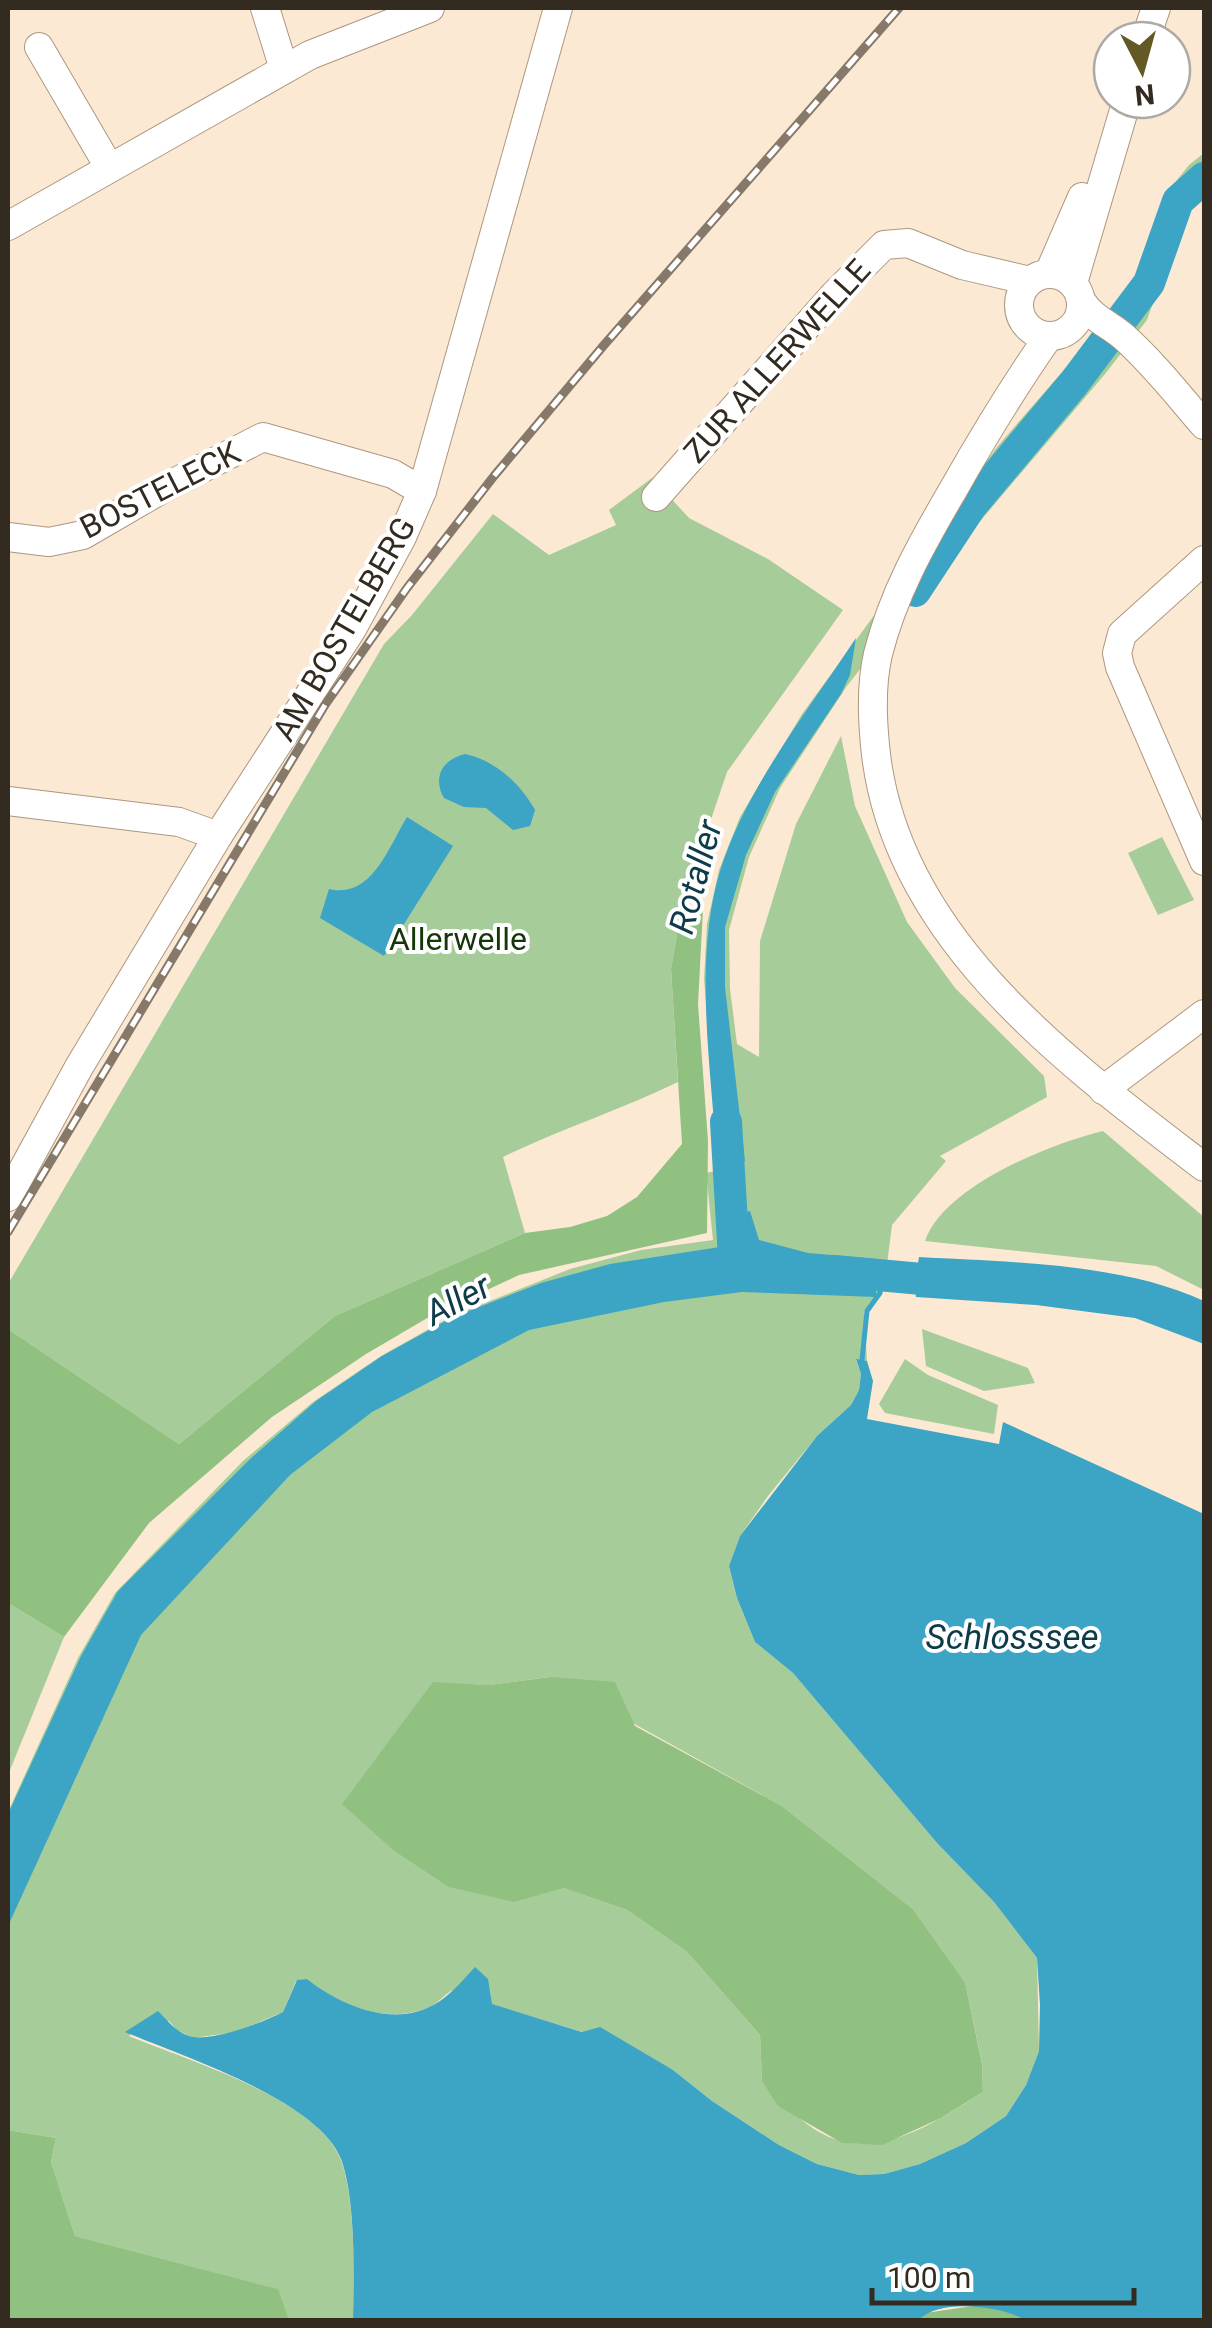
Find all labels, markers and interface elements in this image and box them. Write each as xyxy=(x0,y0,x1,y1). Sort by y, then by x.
north arrow xyxy=(1092,20,1192,120)
text: N xyxy=(1133,77,1156,112)
street label: ZUR ALLERWELLE xyxy=(676,252,878,470)
street label: BOSTELECK xyxy=(74,433,247,547)
street label: AM BOSTELBERG xyxy=(265,510,423,748)
water label: Rotaller xyxy=(661,814,731,938)
park label: Allerwelle xyxy=(389,920,527,958)
water label: Aller xyxy=(417,1265,499,1335)
water label: Schlosssee xyxy=(926,1617,1098,1658)
scale bar xyxy=(872,2243,1134,2305)
text: 100 m xyxy=(887,2260,971,2295)

